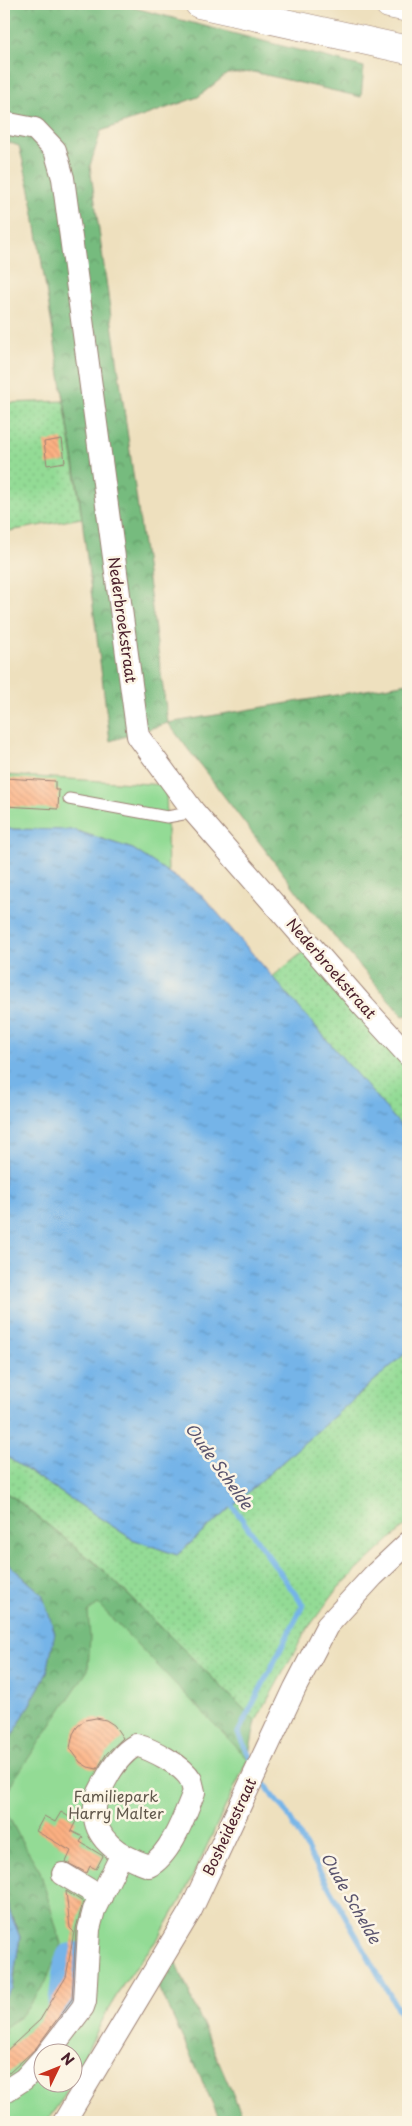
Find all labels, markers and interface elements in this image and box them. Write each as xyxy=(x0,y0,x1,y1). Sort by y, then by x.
street label: Nederbroekstraat xyxy=(103,555,144,684)
street label: Nederbroekstraat xyxy=(282,913,383,1024)
water label: Oude Schelde xyxy=(180,1417,260,1515)
street label: Bosheidestraat xyxy=(196,1774,261,1879)
park label: Familiepark Harry Malter xyxy=(68,1784,164,1824)
water label: Oude Schelde xyxy=(316,1847,388,1949)
north arrow xyxy=(32,2044,82,2094)
text: N xyxy=(56,2048,79,2070)

